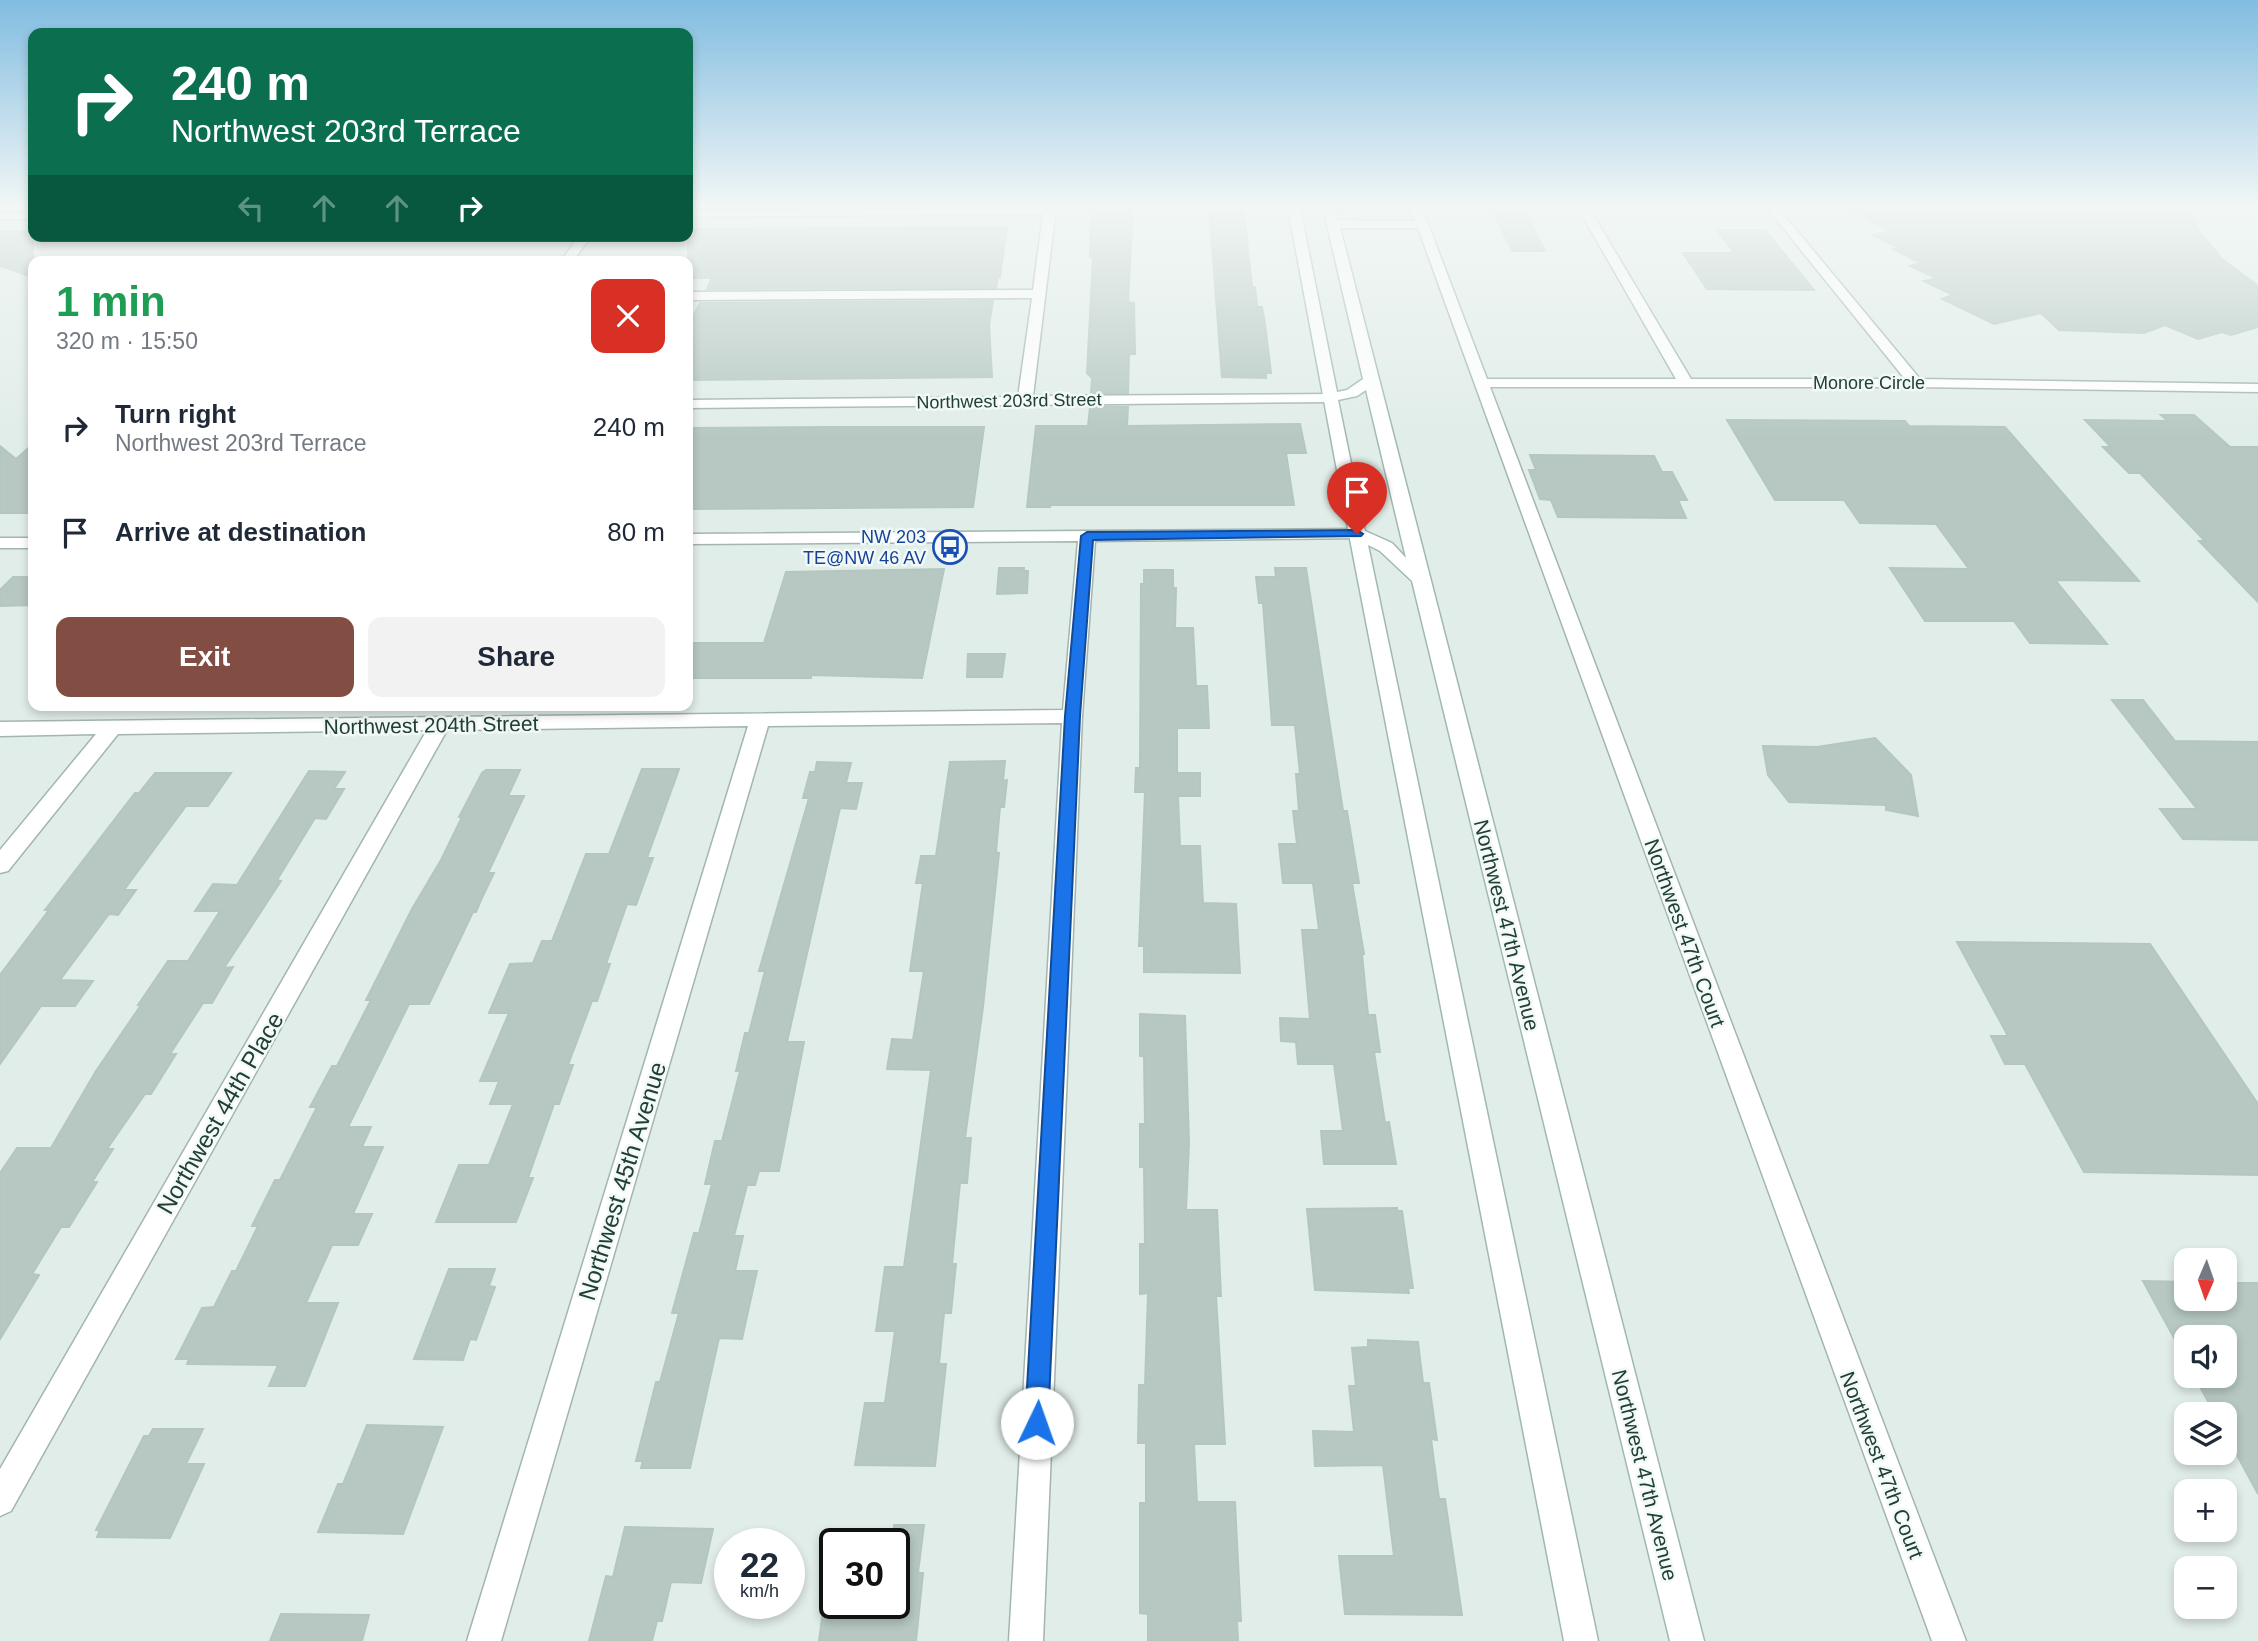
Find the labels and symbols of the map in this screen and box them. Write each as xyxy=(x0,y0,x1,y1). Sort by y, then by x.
street label: Monore Circle xyxy=(1813,373,1925,393)
street label: Northwest 203rd Street xyxy=(916,389,1102,413)
pin xyxy=(1327,462,1387,534)
place label: NW 203 TE@NW 46 AV xyxy=(803,527,926,568)
bus stop icon: NW 203 TE@NW 46 AV xyxy=(931,528,969,566)
street label: Northwest 204th Street xyxy=(323,712,539,738)
street label: Northwest 47th Avenue xyxy=(1470,817,1544,1033)
street label: Northwest 47th Court xyxy=(1640,836,1730,1030)
street label: Northwest 44th Place xyxy=(151,1007,289,1219)
street label: Northwest 45th Avenue xyxy=(573,1059,671,1303)
north arrow xyxy=(2174,1248,2236,1311)
street label: Northwest 47th Avenue xyxy=(1608,1367,1682,1583)
street label: Northwest 47th Court xyxy=(1836,1368,1928,1562)
position arrow xyxy=(1000,1386,1074,1460)
speed limit sign: 30 xyxy=(819,1528,910,1619)

